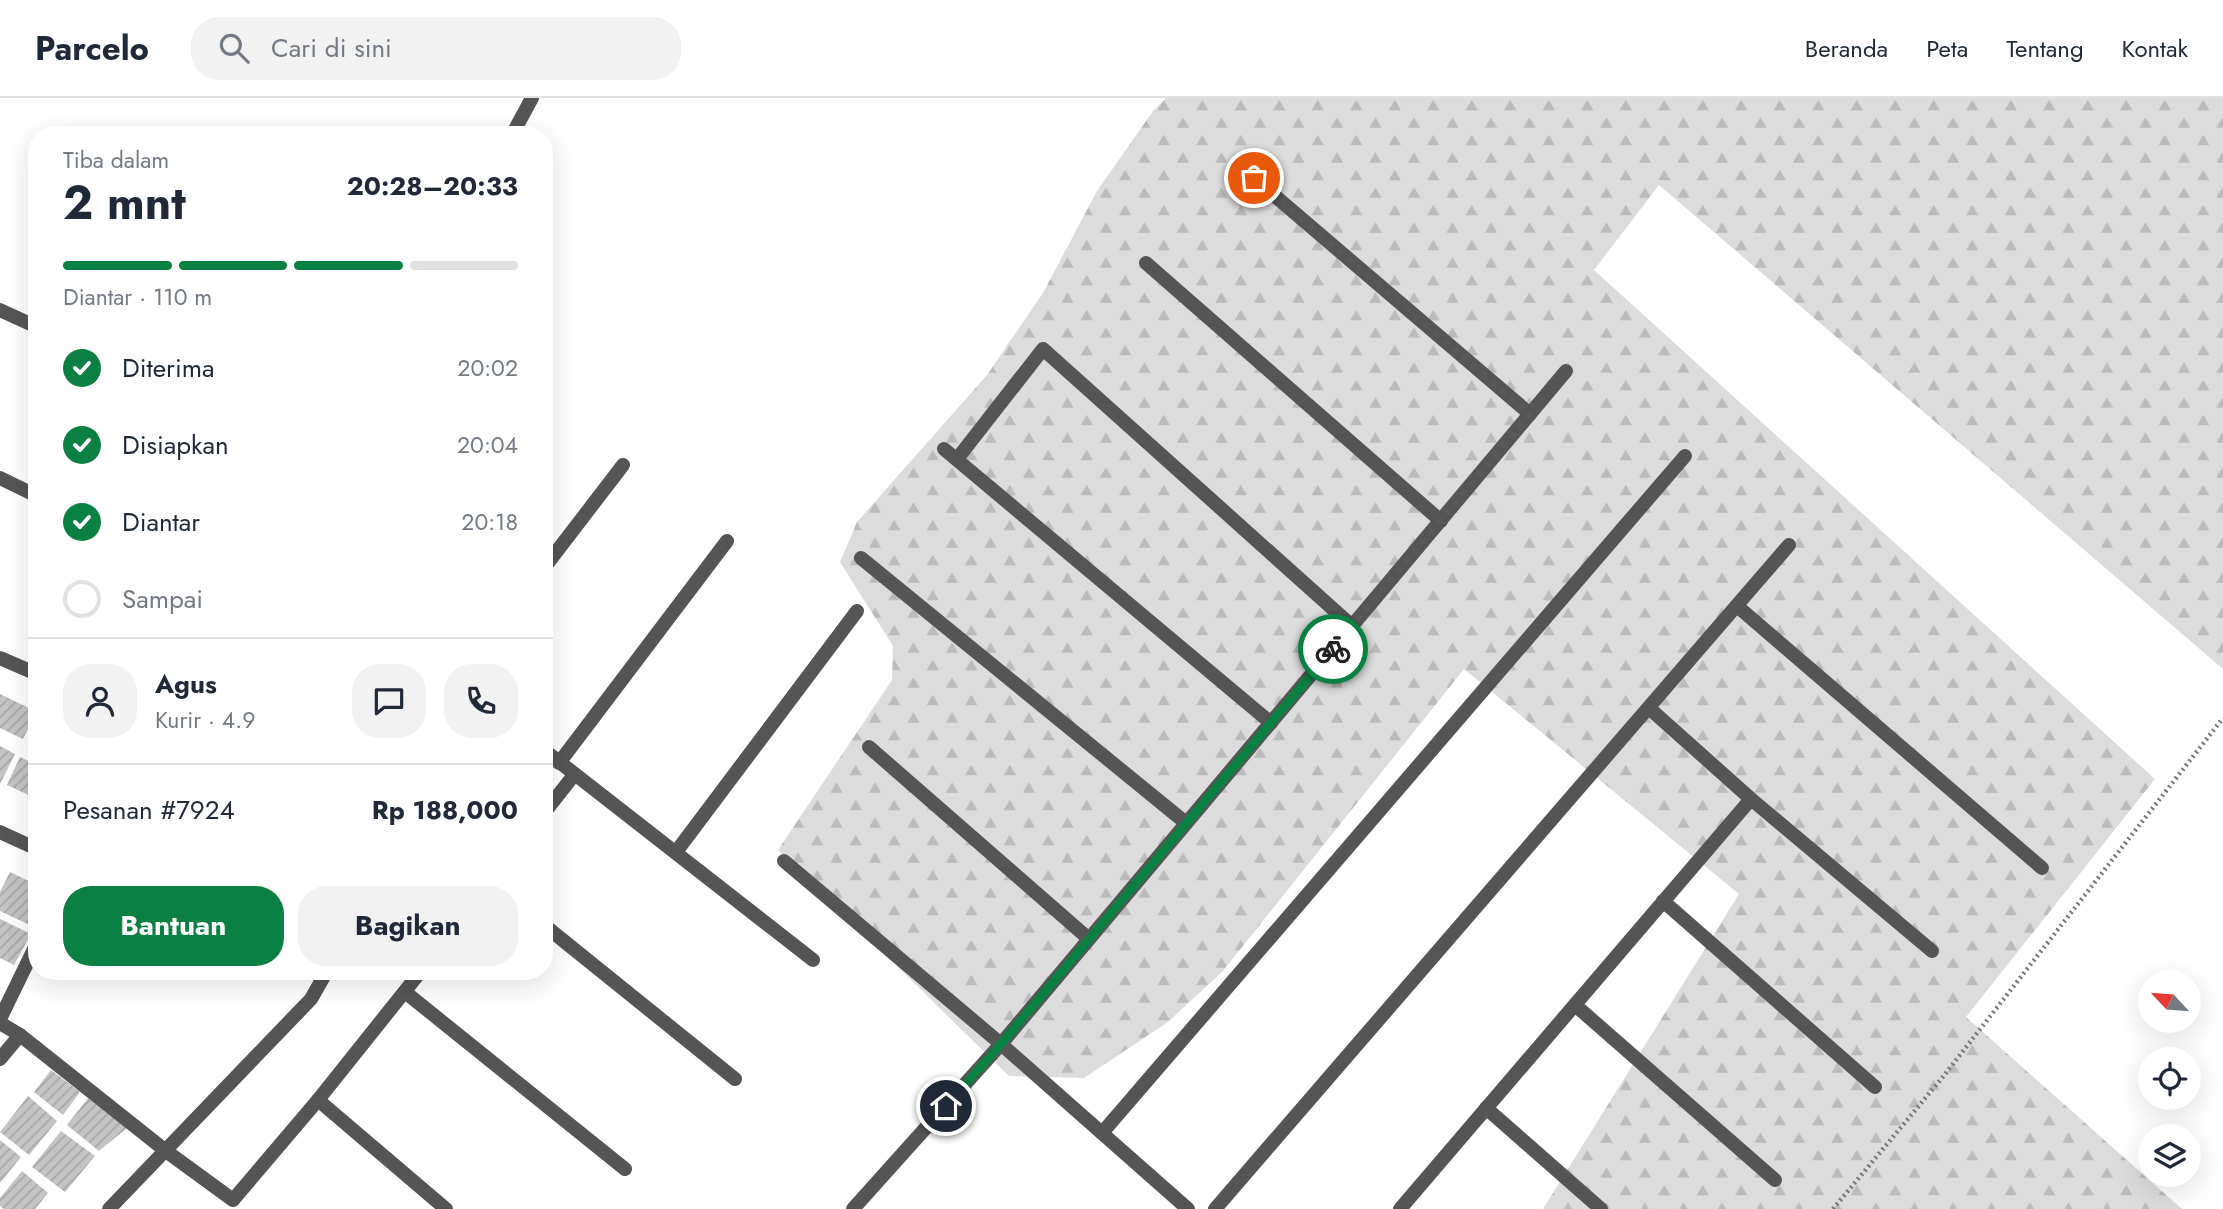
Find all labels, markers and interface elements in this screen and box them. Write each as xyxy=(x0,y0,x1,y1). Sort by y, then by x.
search box xyxy=(191,17,681,80)
text: Parcelo xyxy=(35,25,149,72)
icon: search xyxy=(215,29,253,67)
text: Cari di sini xyxy=(271,29,392,67)
text: Beranda xyxy=(1805,31,1888,66)
text: Peta xyxy=(1926,31,1968,66)
text: Tentang xyxy=(2006,31,2084,66)
text: Kontak xyxy=(2122,31,2188,66)
text: Tiba dalam xyxy=(63,143,169,177)
pin xyxy=(1224,148,1284,208)
icon: bag xyxy=(1235,159,1273,197)
text: 20:28–20:33 xyxy=(347,167,518,205)
text: 2 mnt xyxy=(63,170,186,236)
text: Diantar · 110 m xyxy=(63,280,212,314)
icon: check xyxy=(63,349,101,387)
text: Diterima xyxy=(122,349,215,387)
text: 20:02 xyxy=(457,351,518,385)
icon: check xyxy=(63,426,101,464)
text: Disiapkan xyxy=(122,426,229,464)
text: 20:04 xyxy=(457,428,518,462)
icon: check xyxy=(63,503,101,541)
text: Diantar xyxy=(122,503,200,541)
text: 20:18 xyxy=(461,505,518,539)
text: Sampai xyxy=(122,580,203,618)
courier xyxy=(1298,614,1368,684)
icon: bike xyxy=(1314,630,1352,668)
button: person xyxy=(63,664,137,738)
button: chat xyxy=(352,664,426,738)
button: phone xyxy=(444,664,518,738)
text: Agus xyxy=(155,665,217,703)
text: Kurir · 4.9 xyxy=(155,703,255,737)
text: Pesanan #7924 xyxy=(63,791,235,829)
text: Rp 188,000 xyxy=(372,791,518,829)
button: Bantuan xyxy=(63,886,284,966)
button: Bagikan xyxy=(298,886,518,966)
north arrow xyxy=(2138,970,2202,1032)
map controls xyxy=(2138,970,2201,1187)
button: locate xyxy=(2138,1047,2201,1110)
pin xyxy=(916,1076,976,1136)
icon: home xyxy=(927,1087,965,1125)
button: layers xyxy=(2138,1124,2201,1187)

